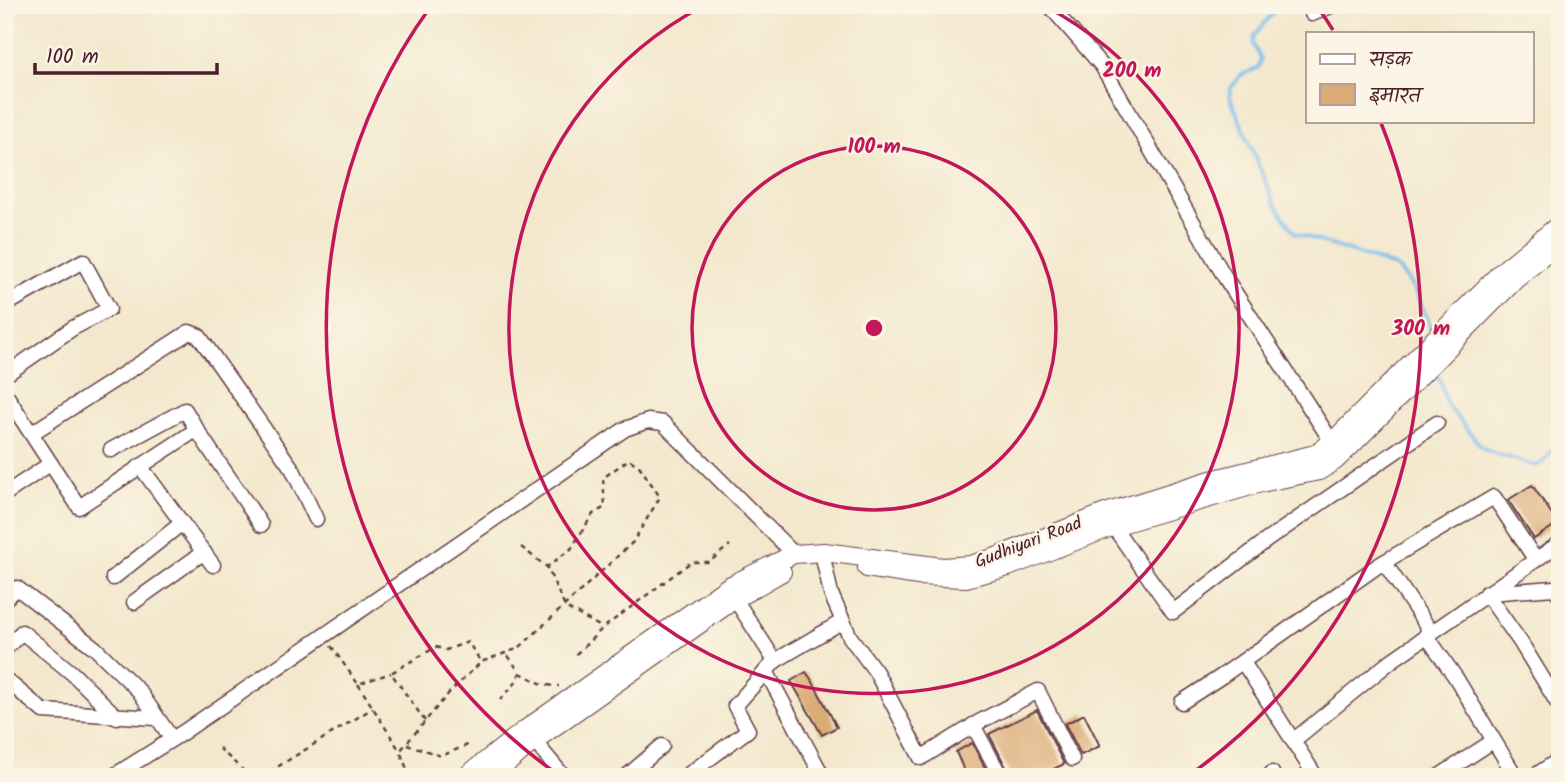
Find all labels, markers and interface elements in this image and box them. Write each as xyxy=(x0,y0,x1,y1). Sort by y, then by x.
scale bar xyxy=(35,32,217,76)
legend xyxy=(1306,32,1534,122)
text: 100 m xyxy=(46,41,99,74)
text: सड़क xyxy=(1369,44,1414,77)
text: 200 m xyxy=(1102,55,1162,88)
text: इमारत xyxy=(1369,80,1424,113)
text: 100 m xyxy=(847,131,901,164)
text: 300 m xyxy=(1391,313,1450,346)
centre of rings xyxy=(862,316,886,340)
street label: Gudhiyari Road xyxy=(971,509,1087,577)

